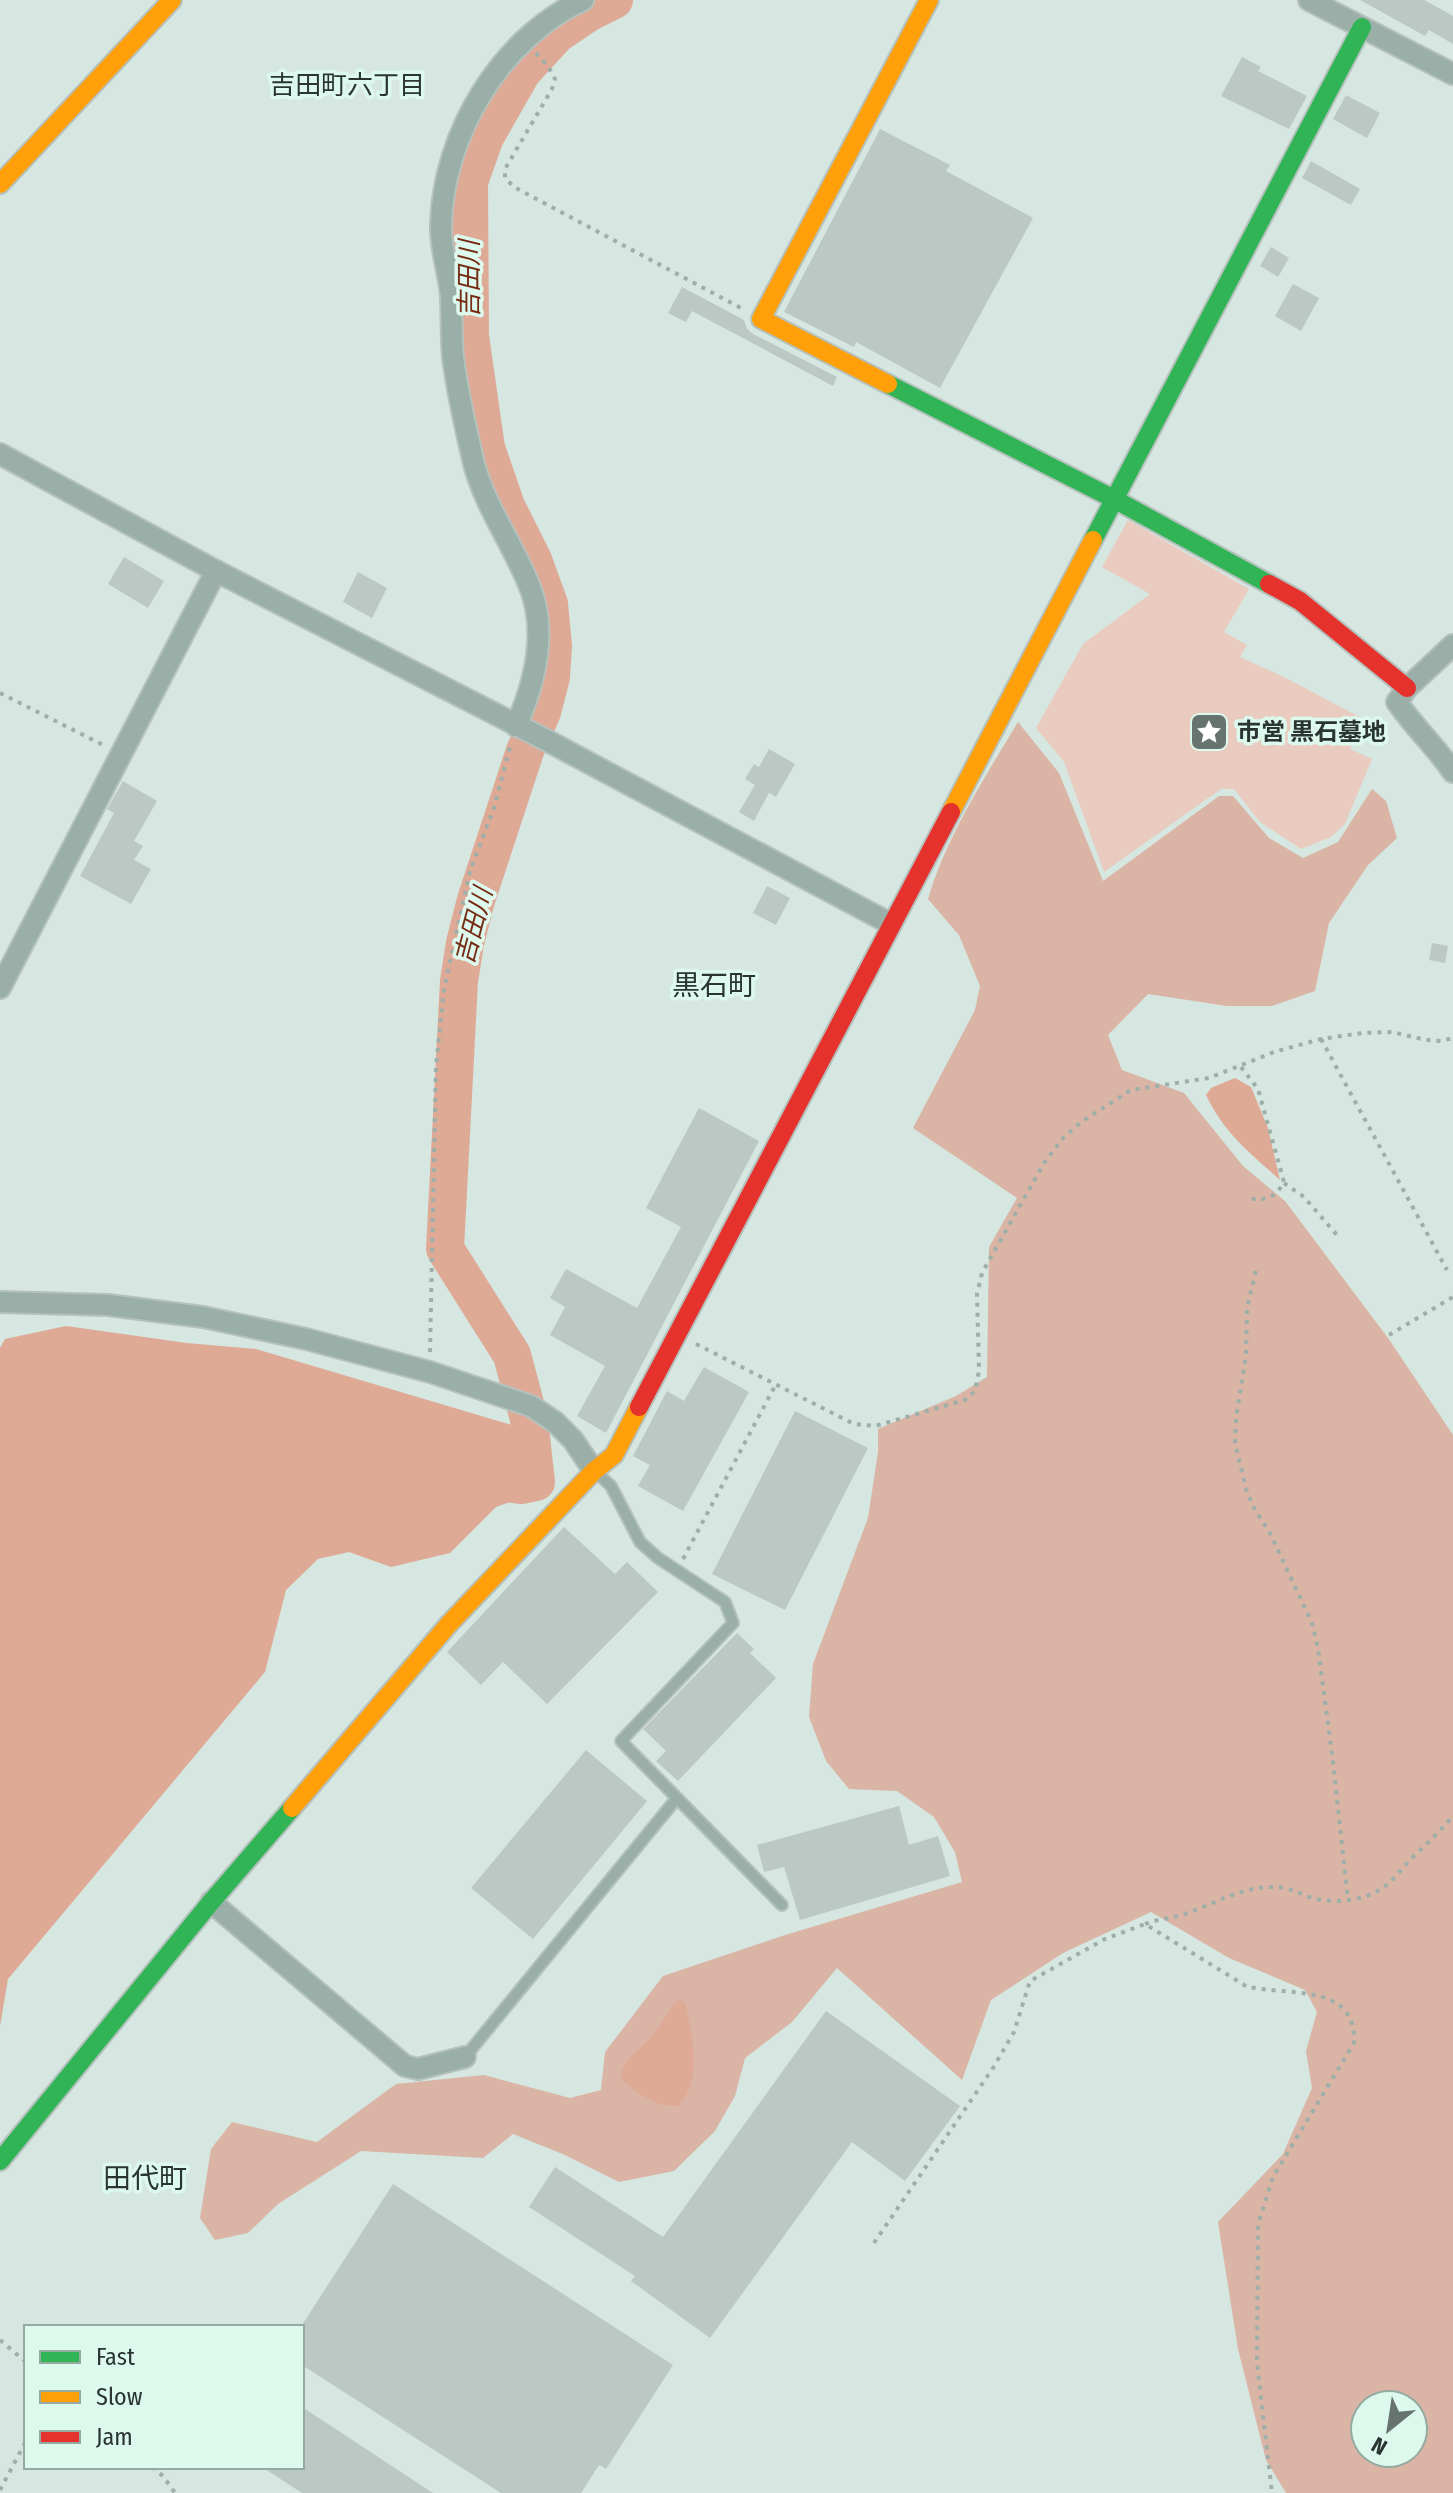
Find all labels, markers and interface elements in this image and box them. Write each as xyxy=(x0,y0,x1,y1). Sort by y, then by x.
district label: 吉田町六丁目 xyxy=(269,70,425,101)
water label: 吉田川 xyxy=(454,237,485,318)
place icon: 市営 黒石墓地 xyxy=(1188,711,1230,753)
place label: 市営 黒石墓地 xyxy=(1237,718,1386,746)
water label: 吉田川 xyxy=(449,881,500,968)
district label: 黒石町 xyxy=(672,969,756,1002)
district label: 田代町 xyxy=(103,2162,187,2195)
legend xyxy=(24,2325,304,2469)
text: Fast xyxy=(96,2343,135,2371)
text: Slow xyxy=(96,2383,143,2411)
north arrow xyxy=(1349,2389,1429,2469)
text: Jam xyxy=(96,2423,133,2451)
text: N xyxy=(1367,2431,1392,2461)

